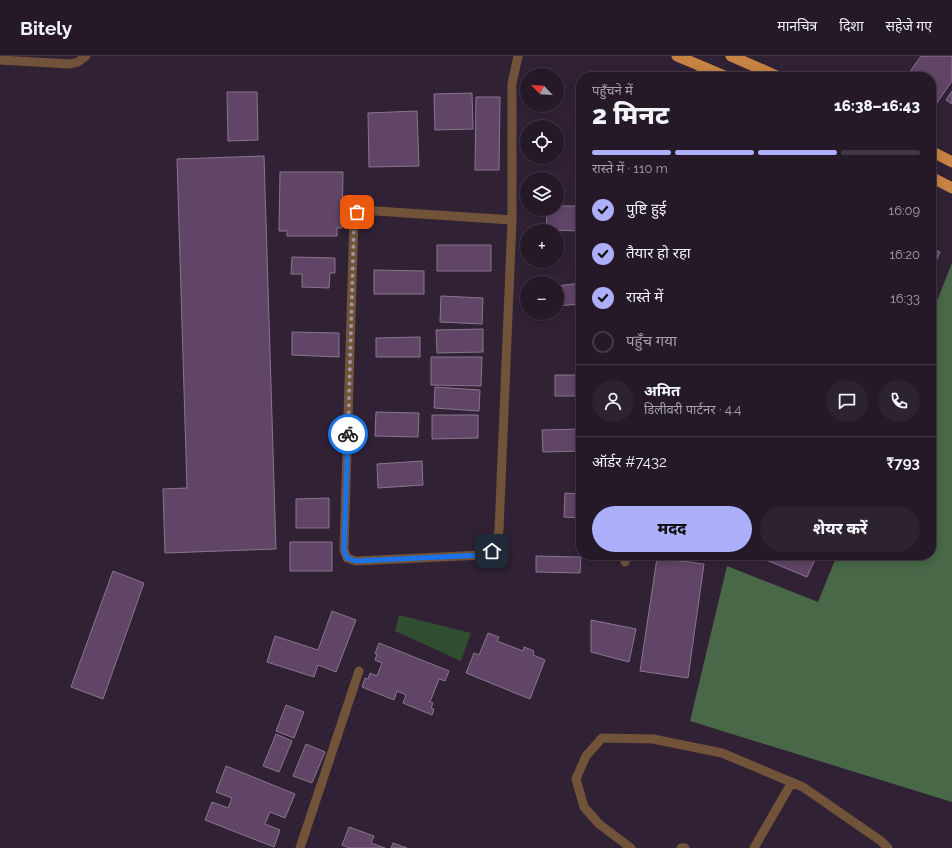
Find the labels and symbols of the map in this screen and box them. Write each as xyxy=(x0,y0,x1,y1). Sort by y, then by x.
north arrow xyxy=(520,68,564,112)
pin xyxy=(340,195,374,229)
courier xyxy=(328,414,368,454)
pin xyxy=(475,534,509,568)

